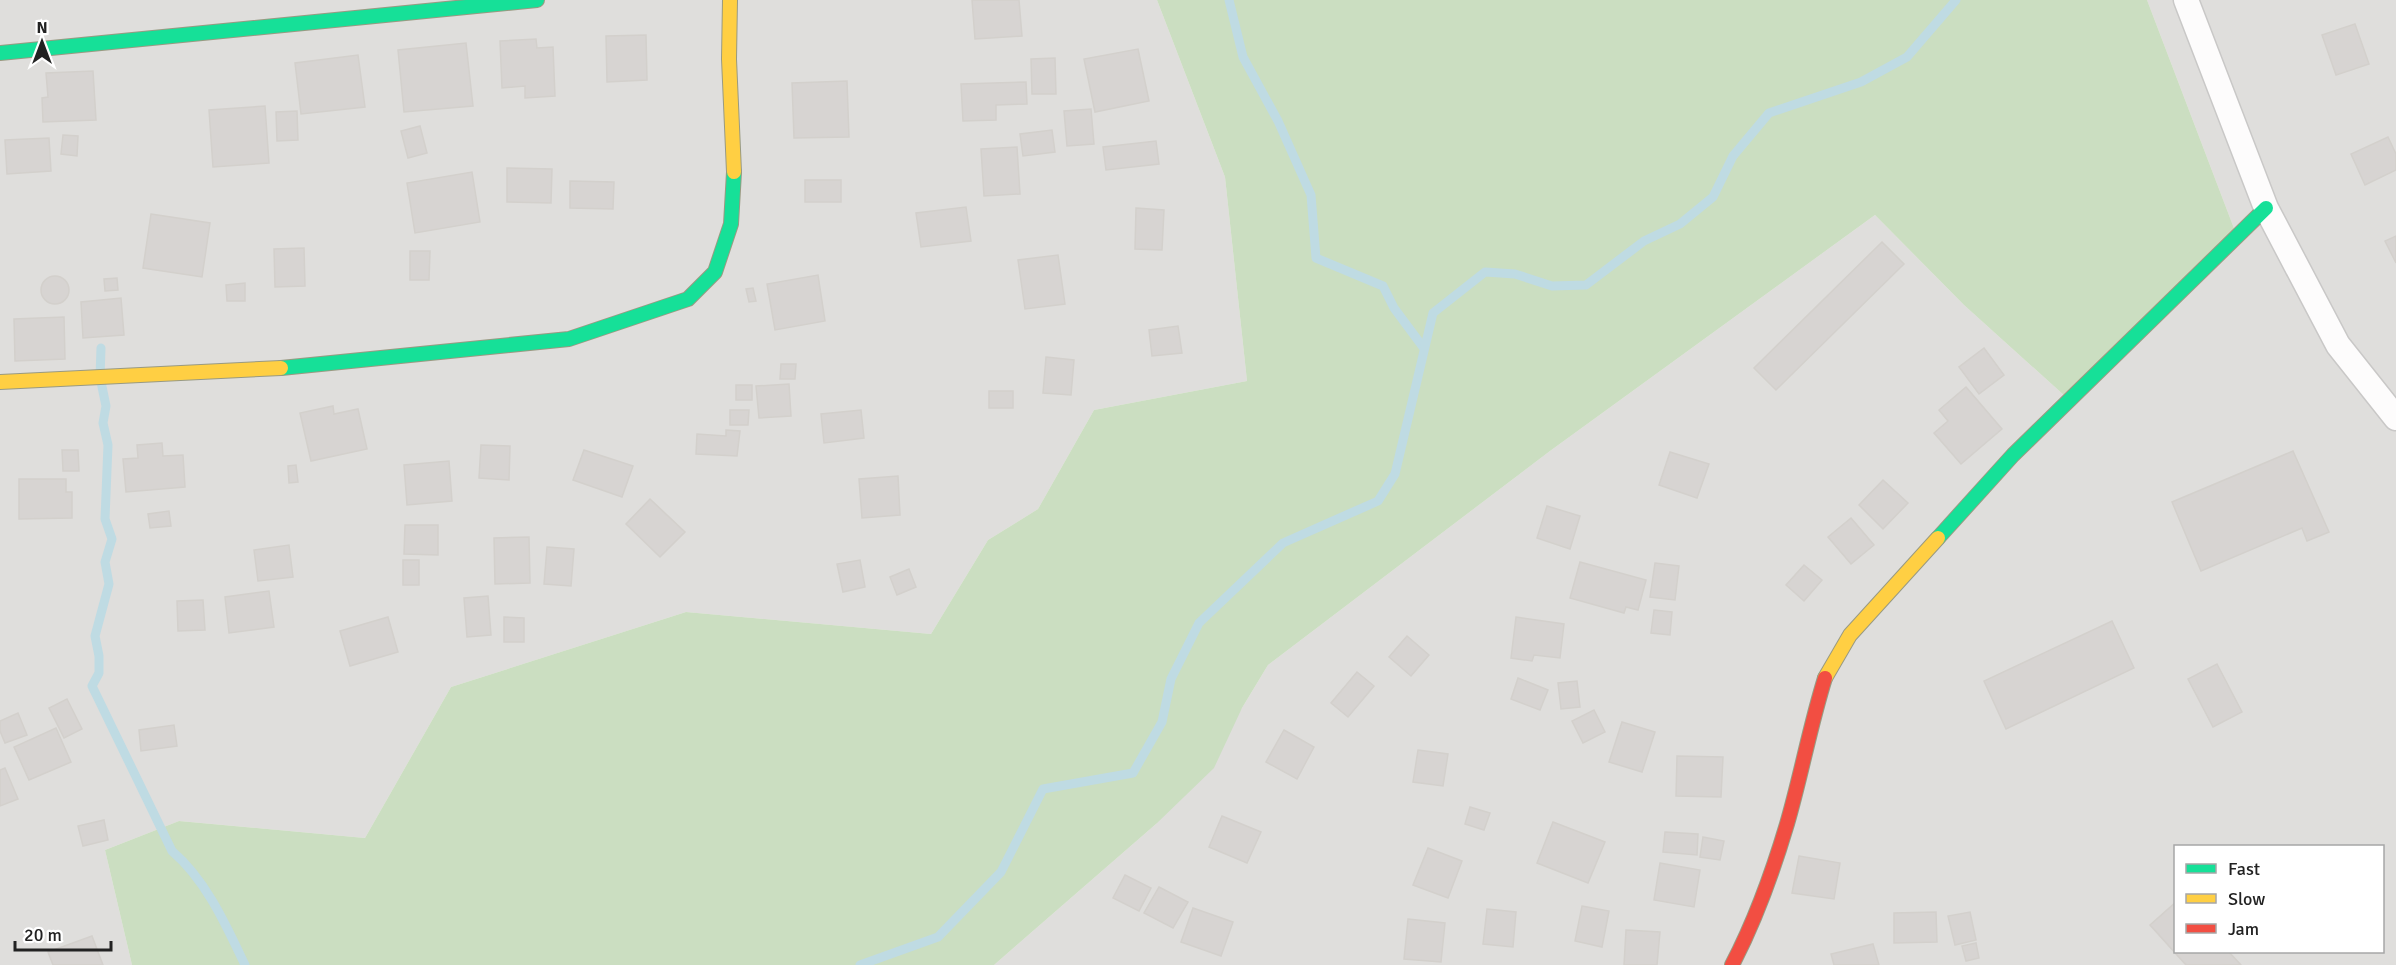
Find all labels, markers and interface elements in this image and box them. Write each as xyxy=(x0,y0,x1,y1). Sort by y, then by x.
north arrow xyxy=(12,12,72,72)
text: N xyxy=(36,18,48,38)
legend xyxy=(2174,845,2384,953)
text: Fast xyxy=(2228,858,2260,880)
text: Slow xyxy=(2228,888,2265,910)
scale bar xyxy=(15,914,111,952)
text: Jam xyxy=(2228,918,2259,940)
text: 20 m xyxy=(24,924,62,946)

